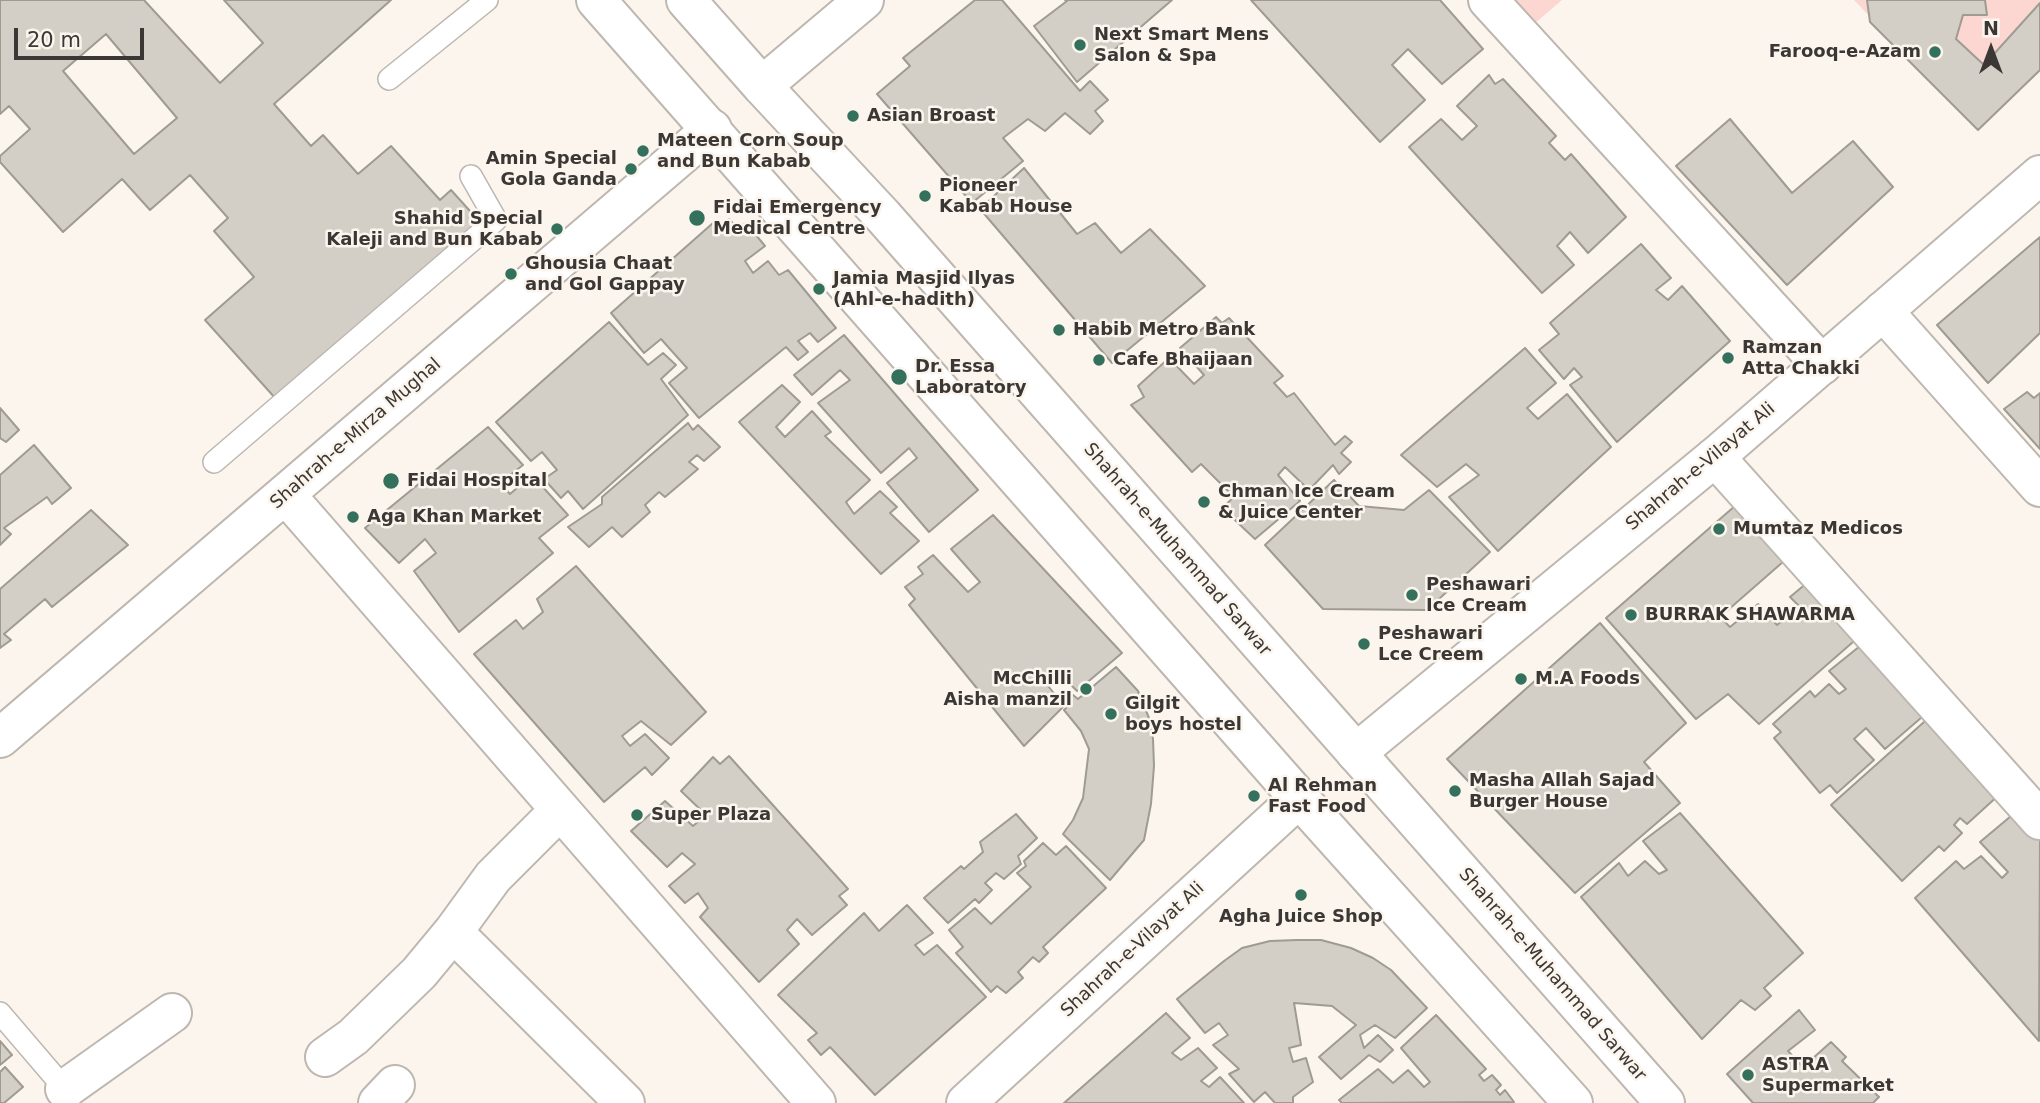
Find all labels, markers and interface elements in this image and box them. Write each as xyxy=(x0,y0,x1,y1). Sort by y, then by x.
scale bar xyxy=(18,14,147,58)
north arrow xyxy=(1956,14,2026,84)
text: N xyxy=(1983,17,1999,39)
place label: Next Smart Mens Salon & Spa xyxy=(1094,24,1269,66)
text: 20 m xyxy=(27,28,81,52)
marker: Next Smart Mens Salon & Spa xyxy=(1072,37,1088,53)
place label: Farooq-e-Azam xyxy=(1769,41,1921,63)
marker: Farooq-e-Azam xyxy=(1927,44,1943,60)
place label: Asian Broast xyxy=(867,105,995,127)
marker: Asian Broast xyxy=(845,108,861,124)
place label: Mateen Corn Soup and Bun Kabab xyxy=(657,130,844,172)
marker: Mateen Corn Soup and Bun Kabab xyxy=(635,143,651,159)
place label: Amin Special Gola Ganda xyxy=(486,148,617,190)
marker: Amin Special Gola Ganda xyxy=(623,161,639,177)
place label: Pioneer Kabab House xyxy=(939,175,1072,218)
marker: Pioneer Kabab House xyxy=(917,188,933,204)
place label: Fidai Emergency Medical Centre xyxy=(713,197,881,240)
place label: Shahid Special Kaleji and Bun Kabab xyxy=(326,208,543,250)
marker: Fidai Emergency Medical Centre xyxy=(687,208,707,228)
marker: Shahid Special Kaleji and Bun Kabab xyxy=(549,221,565,237)
place label: Ghousia Chaat and Gol Gappay xyxy=(525,253,685,296)
marker: Ghousia Chaat and Gol Gappay xyxy=(503,266,519,282)
place label: Jamia Masjid Ilyas (Ahl-e-hadith) xyxy=(833,268,1015,310)
marker: Jamia Masjid Ilyas (Ahl-e-hadith) xyxy=(811,281,827,297)
place label: Habib Metro Bank xyxy=(1073,319,1255,341)
marker: Habib Metro Bank xyxy=(1051,322,1067,338)
place label: Ramzan Atta Chakki xyxy=(1742,337,1860,380)
place label: Cafe Bhaijaan xyxy=(1113,349,1253,371)
marker: Ramzan Atta Chakki xyxy=(1720,350,1736,366)
marker: Cafe Bhaijaan xyxy=(1091,352,1107,368)
street label: Shahrah-e-Mirza Mughal xyxy=(266,354,446,514)
place label: Dr. Essa Laboratory xyxy=(915,356,1026,398)
marker: Dr. Essa Laboratory xyxy=(889,367,909,387)
street label: Shahrah-e-Vilayat Ali xyxy=(1622,398,1780,536)
street label: Shahrah-e-Muhammad Sarwar xyxy=(1079,439,1275,661)
place label: Fidai Hospital xyxy=(407,470,547,492)
marker: Fidai Hospital xyxy=(381,471,401,491)
place label: Chman Ice Cream & Juice Center xyxy=(1218,481,1395,524)
marker: Chman Ice Cream & Juice Center xyxy=(1196,494,1212,510)
place label: Aga Khan Market xyxy=(367,506,541,528)
marker: Aga Khan Market xyxy=(345,509,361,525)
place label: Mumtaz Medicos xyxy=(1733,518,1903,540)
marker: Mumtaz Medicos xyxy=(1711,521,1727,537)
place label: Peshawari Ice Cream xyxy=(1426,574,1531,616)
marker: Peshawari Ice Cream xyxy=(1404,587,1420,603)
place label: BURRAK SHAWARMA xyxy=(1645,604,1855,626)
marker: BURRAK SHAWARMA xyxy=(1623,607,1639,623)
place label: Peshawari Lce Creem xyxy=(1378,623,1484,666)
marker: Peshawari Lce Creem xyxy=(1356,636,1372,652)
place label: McChilli Aisha manzil xyxy=(943,668,1072,710)
place label: M.A Foods xyxy=(1535,668,1640,690)
marker: M.A Foods xyxy=(1513,671,1529,687)
marker: McChilli Aisha manzil xyxy=(1078,681,1094,697)
place label: Gilgit boys hostel xyxy=(1125,693,1242,736)
marker: Gilgit boys hostel xyxy=(1103,706,1119,722)
place label: Masha Allah Sajad Burger House xyxy=(1469,770,1655,812)
place label: Al Rehman Fast Food xyxy=(1268,775,1377,818)
marker: Masha Allah Sajad Burger House xyxy=(1447,783,1463,799)
marker: Al Rehman Fast Food xyxy=(1246,788,1262,804)
place label: Super Plaza xyxy=(651,804,771,826)
marker: Super Plaza xyxy=(629,807,645,823)
street label: Shahrah-e-Muhammad Sarwar xyxy=(1454,864,1650,1086)
street label: Shahrah-e-Vilayat Ali xyxy=(1057,878,1209,1022)
marker: Agha Juice Shop xyxy=(1293,887,1309,903)
place label: Agha Juice Shop xyxy=(1219,906,1383,928)
place label: ASTRA Supermarket xyxy=(1762,1054,1894,1096)
marker: ASTRA Supermarket xyxy=(1740,1067,1756,1083)

